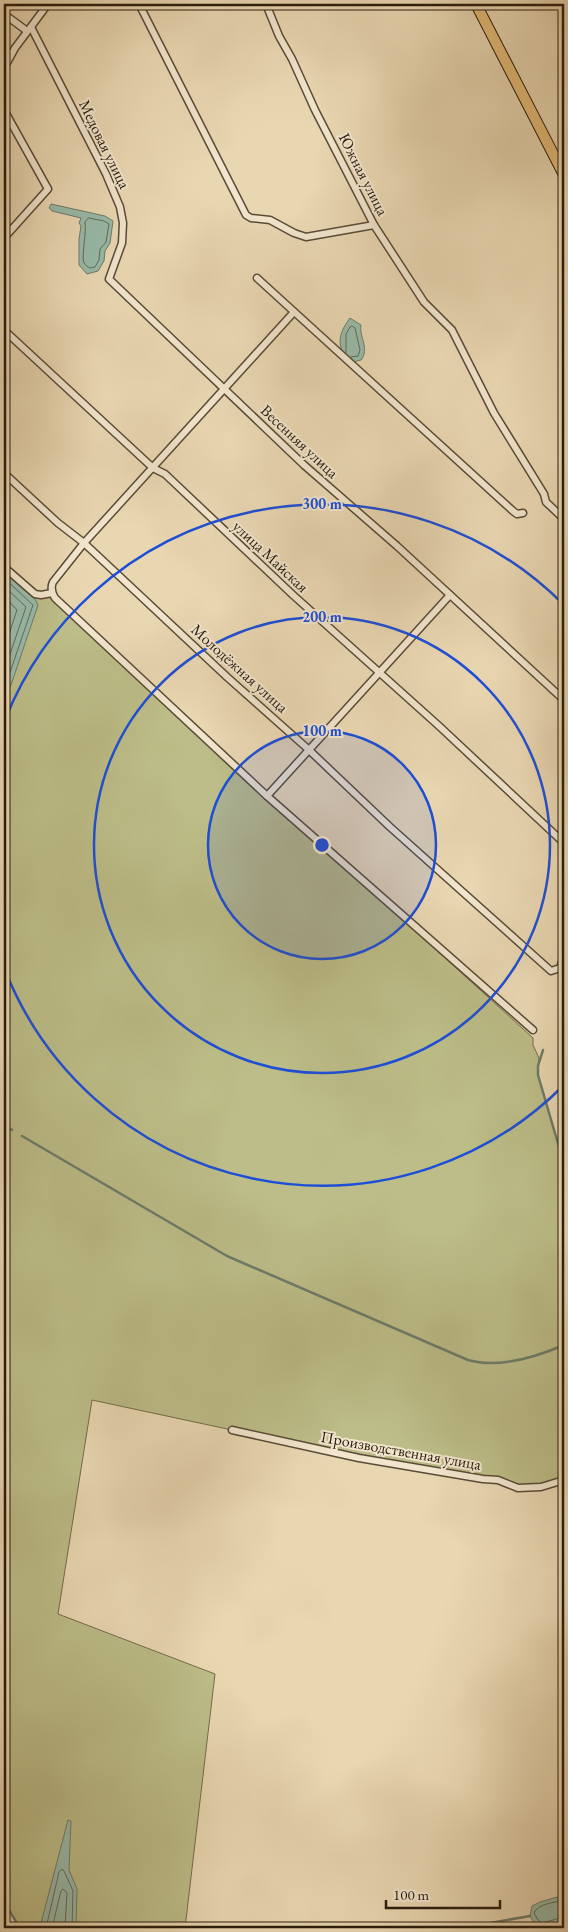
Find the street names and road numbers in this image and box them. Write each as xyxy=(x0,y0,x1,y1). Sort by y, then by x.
street label: Медовая улица xyxy=(74,96,135,193)
street label: Южная улица xyxy=(334,129,394,220)
street label: Весенняя улица xyxy=(256,400,344,483)
street label: улица Майская xyxy=(228,516,313,597)
street label: Молодёжная улица xyxy=(187,619,293,718)
street label: Производственная улица xyxy=(319,1426,483,1475)

